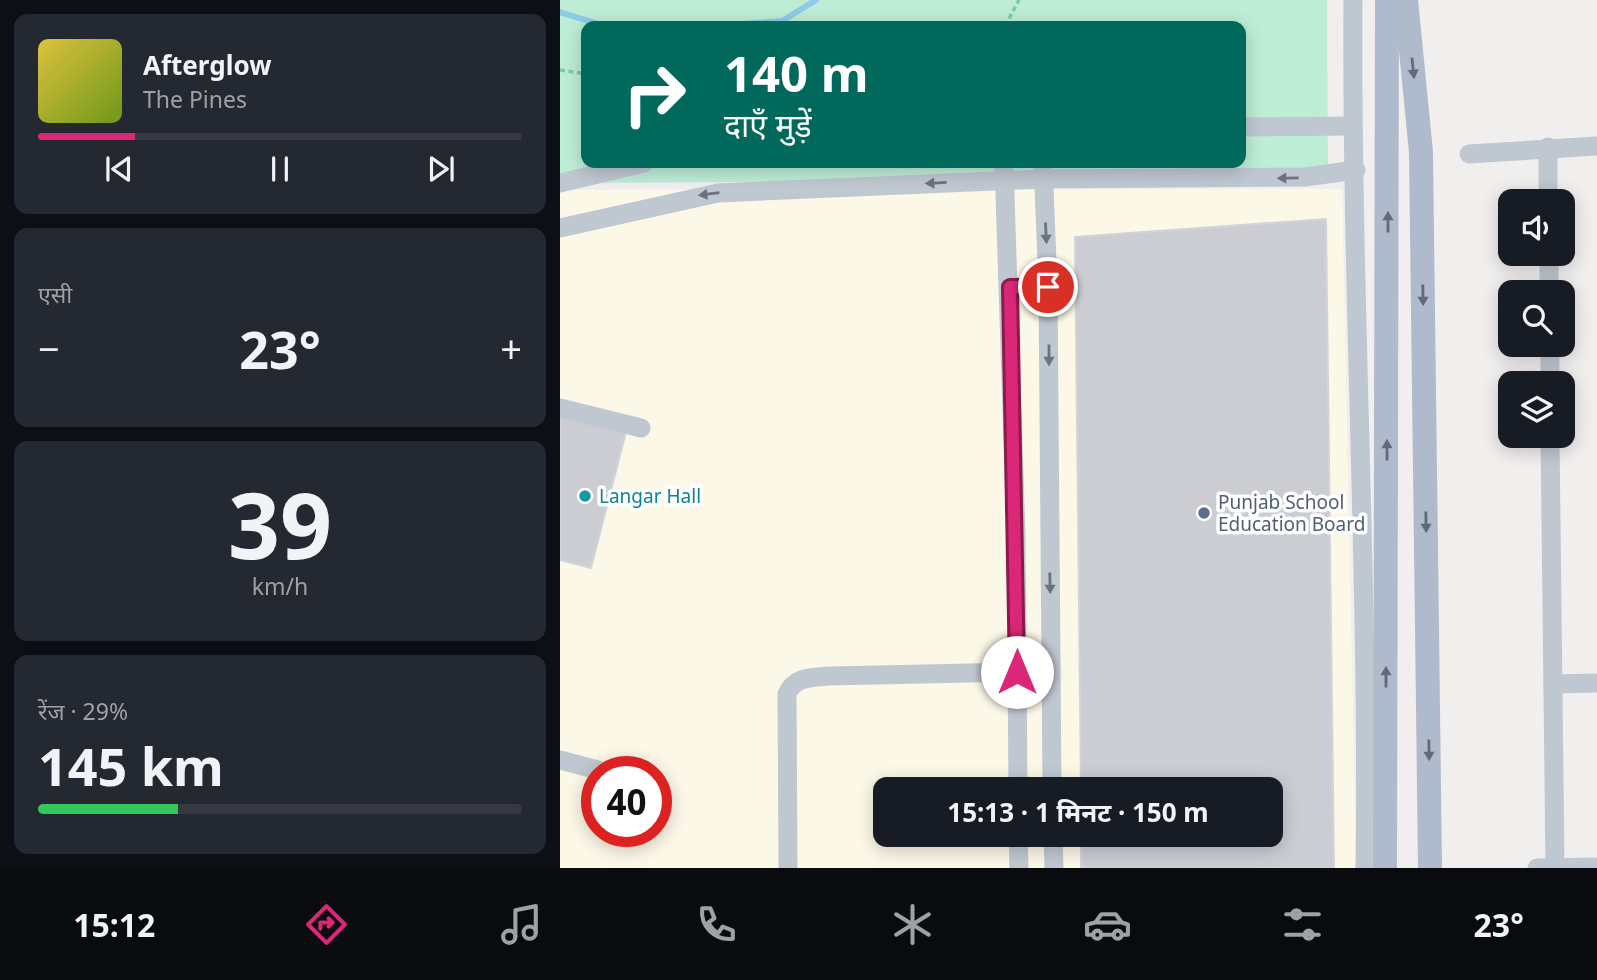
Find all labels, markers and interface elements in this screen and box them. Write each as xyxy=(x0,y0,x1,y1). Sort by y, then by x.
text: 140 m xyxy=(724,40,869,106)
text: Afterglow xyxy=(143,47,271,83)
icon: right xyxy=(609,49,700,140)
one-way arrow xyxy=(1408,57,1419,79)
text: The Pines xyxy=(143,83,247,115)
text: दाएँ मुड़ें xyxy=(724,103,812,146)
icon: previous xyxy=(100,150,138,188)
icon: pause xyxy=(261,150,299,188)
icon: next xyxy=(422,150,460,188)
one-way arrow xyxy=(1277,172,1299,183)
one-way arrow xyxy=(925,178,947,189)
one-way arrow xyxy=(698,189,720,200)
map controls xyxy=(1498,189,1575,448)
button: sound xyxy=(1498,189,1575,266)
one-way arrow xyxy=(1382,211,1394,233)
one-way arrow xyxy=(1040,222,1051,244)
pin xyxy=(1018,257,1078,317)
icon: arrive xyxy=(1029,268,1067,306)
text: एसी xyxy=(38,278,72,310)
button: search xyxy=(1498,280,1575,357)
one-way arrow xyxy=(1417,284,1429,306)
text: 23° xyxy=(239,313,321,384)
text: − xyxy=(38,322,60,374)
text: + xyxy=(500,322,522,374)
one-way arrow xyxy=(1043,345,1055,367)
button: layers xyxy=(1498,371,1575,448)
one-way arrow xyxy=(1381,439,1393,461)
text: 39 xyxy=(228,462,332,586)
place label: Langar Hall xyxy=(599,483,701,509)
marker: Langar Hall xyxy=(577,488,593,504)
place label: Punjab School Education Board xyxy=(1218,489,1365,537)
marker: Punjab School Education Board xyxy=(1196,505,1212,521)
one-way arrow xyxy=(1420,512,1432,534)
text: km/h xyxy=(252,570,308,602)
one-way arrow xyxy=(1044,572,1056,594)
position arrow xyxy=(980,635,1054,709)
one-way arrow xyxy=(1380,666,1392,688)
text: रेंज · 29% xyxy=(38,695,128,727)
text: 145 km xyxy=(38,730,224,801)
one-way arrow xyxy=(1423,739,1435,761)
speed limit sign: 40 xyxy=(581,756,672,847)
text: 15:13 · 1 मिनट · 150 m xyxy=(947,794,1209,830)
icon: directions xyxy=(302,900,351,949)
icon: music xyxy=(497,900,546,949)
icon: phone xyxy=(692,900,741,949)
icon: climate xyxy=(888,900,937,949)
icon: car xyxy=(1083,900,1132,949)
icon: filters xyxy=(1278,900,1327,949)
text: 15:12 xyxy=(73,903,155,946)
text: 23° xyxy=(1474,903,1524,946)

